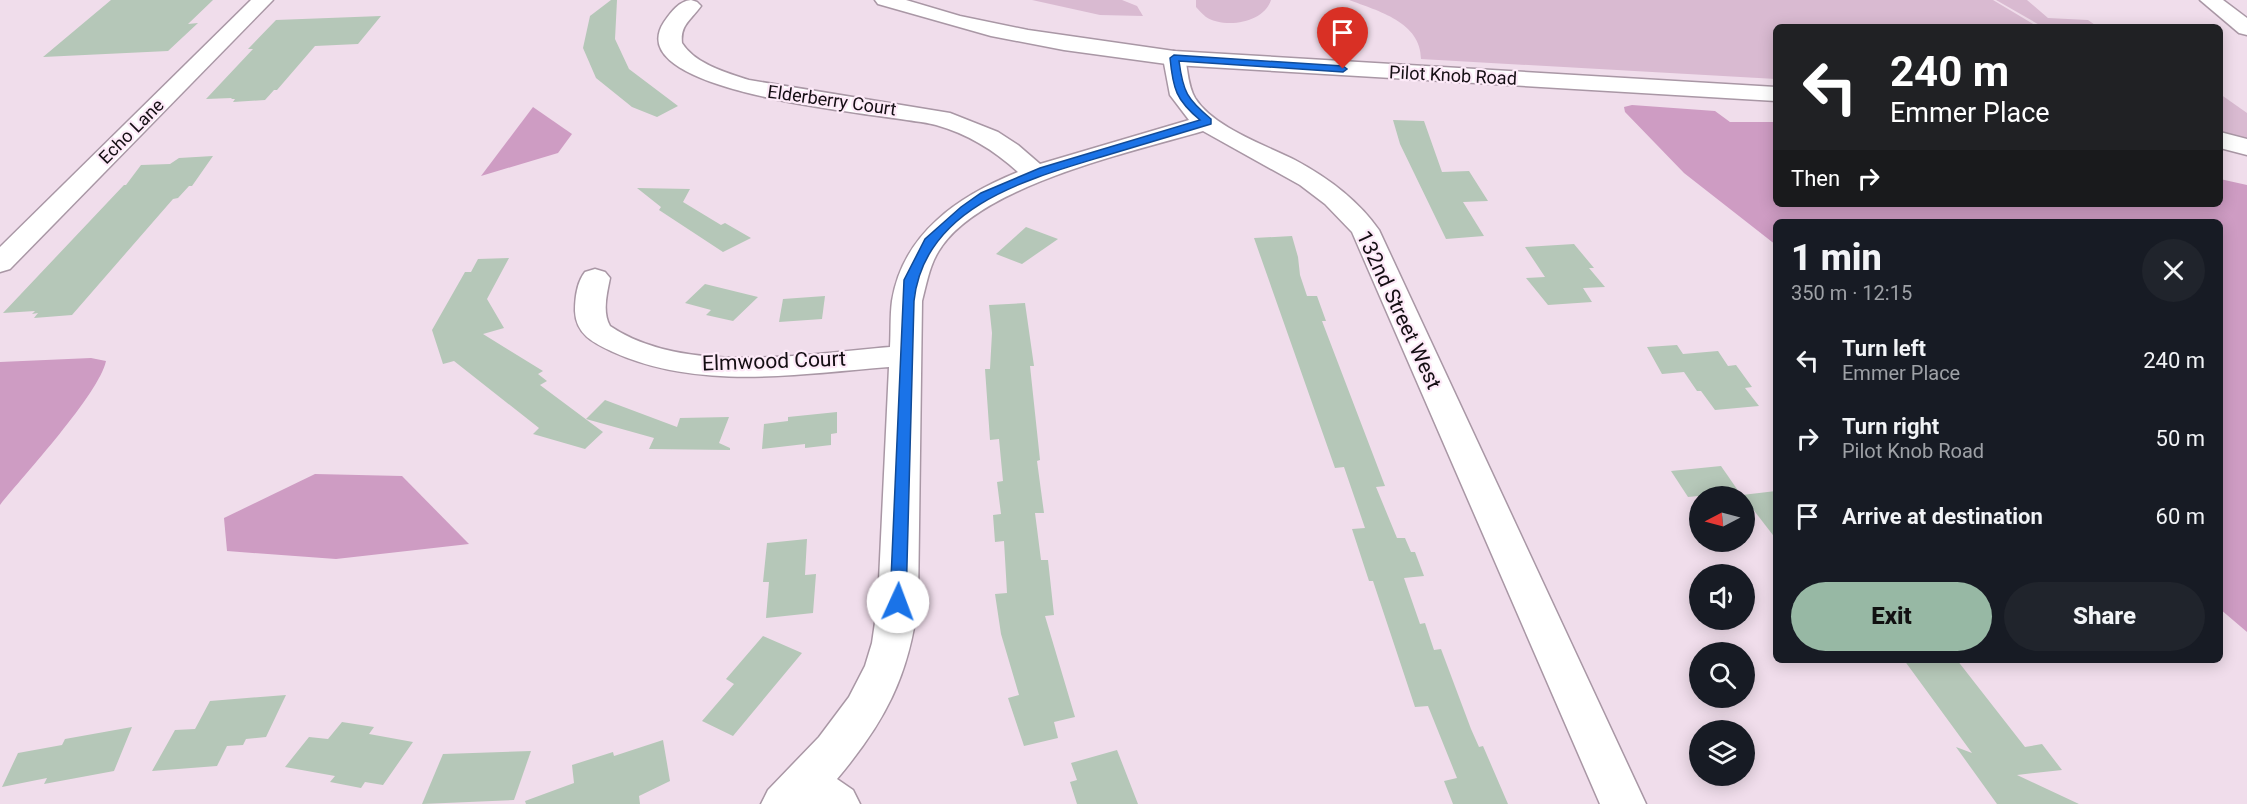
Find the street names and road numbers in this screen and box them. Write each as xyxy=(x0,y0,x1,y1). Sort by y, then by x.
street label: Pilot Knob Road xyxy=(1389,61,1517,89)
street label: Elderberry Court xyxy=(766,81,898,119)
street label: Echo Lane xyxy=(94,94,168,168)
street label: 132nd Street West xyxy=(1352,227,1446,393)
street label: Elmwood Court xyxy=(702,346,846,376)

